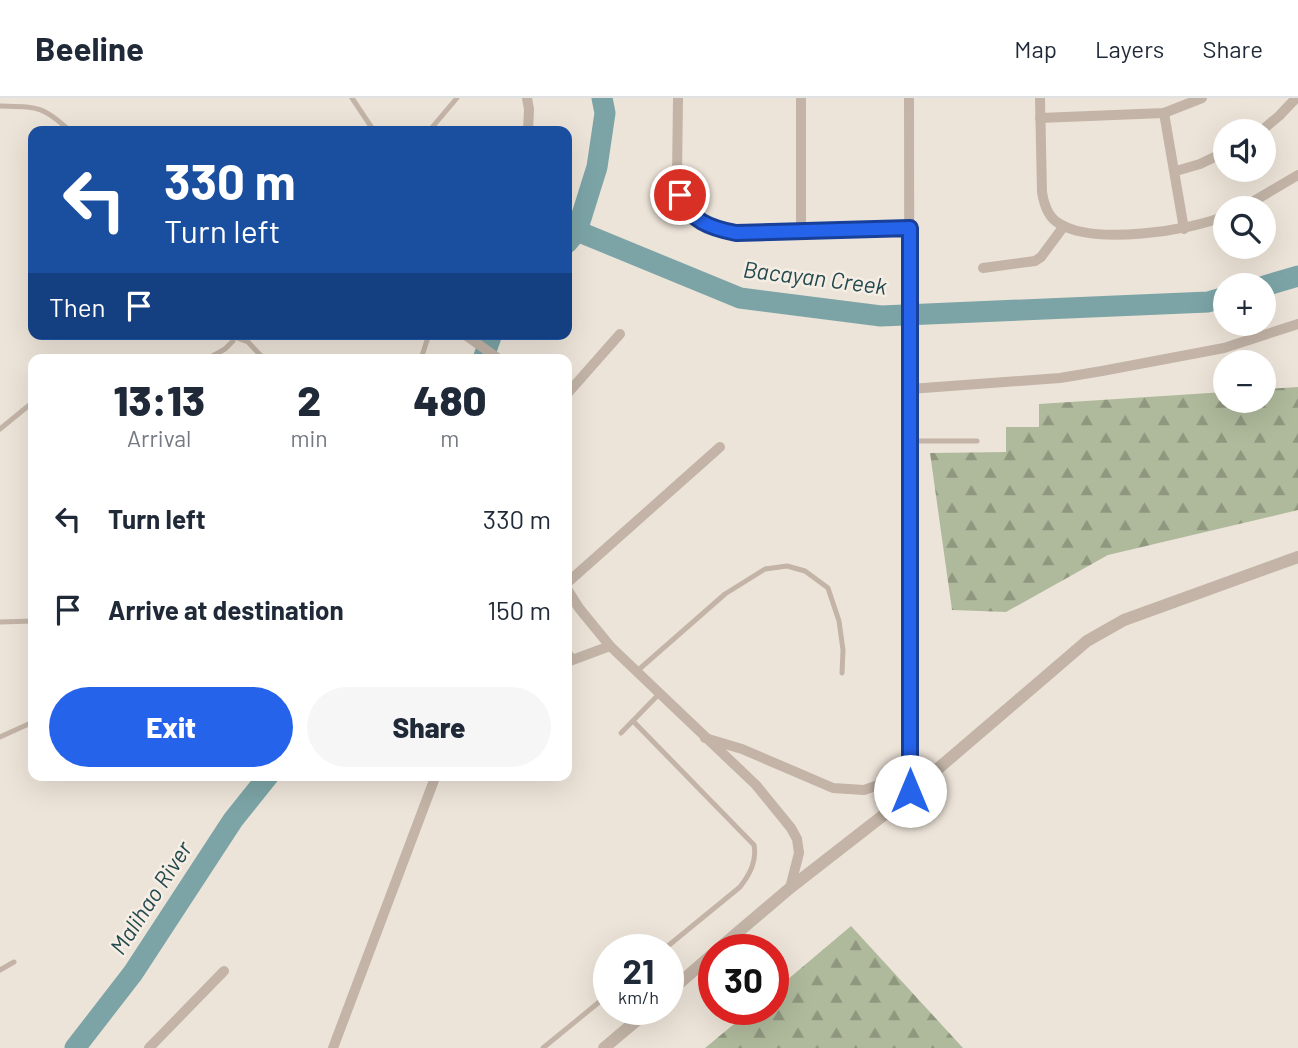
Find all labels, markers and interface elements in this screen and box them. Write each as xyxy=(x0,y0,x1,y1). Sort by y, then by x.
text: Beeline xyxy=(35,28,144,68)
text: Map xyxy=(1014,34,1057,63)
text: Layers xyxy=(1095,34,1164,63)
text: Share xyxy=(1202,34,1263,63)
map controls xyxy=(1213,119,1276,413)
button: sound xyxy=(1213,119,1276,182)
text: 330 m xyxy=(164,151,296,210)
icon: left xyxy=(49,154,140,245)
pin xyxy=(650,165,710,225)
icon: arrive xyxy=(661,176,699,214)
button: search xyxy=(1213,196,1276,259)
text: Turn left xyxy=(164,211,281,249)
water label: Bacayan Creek xyxy=(742,254,889,300)
button: + xyxy=(1213,273,1276,336)
icon: arrive xyxy=(120,287,158,325)
text: Then xyxy=(49,291,106,322)
button: − xyxy=(1213,350,1276,413)
text: 13:13 xyxy=(113,374,205,424)
text: 2 xyxy=(297,374,321,424)
text: 480 xyxy=(413,374,486,424)
text: Arrival xyxy=(127,424,191,452)
text: min xyxy=(290,424,328,452)
text: m xyxy=(440,424,459,452)
icon: left xyxy=(49,500,87,538)
text: Turn left xyxy=(108,503,206,534)
text: 330 m xyxy=(483,503,551,534)
icon: arrive xyxy=(49,591,87,629)
text: Arrive at destination xyxy=(108,594,344,625)
text: 150 m xyxy=(487,594,551,625)
button: Exit xyxy=(49,687,293,767)
button: Share xyxy=(307,687,551,767)
position arrow xyxy=(873,754,947,828)
water label: Malihao River xyxy=(103,835,198,959)
speed limit sign: 30 xyxy=(698,934,789,1025)
text: 21 xyxy=(623,949,654,991)
text: km/h xyxy=(618,986,659,1008)

